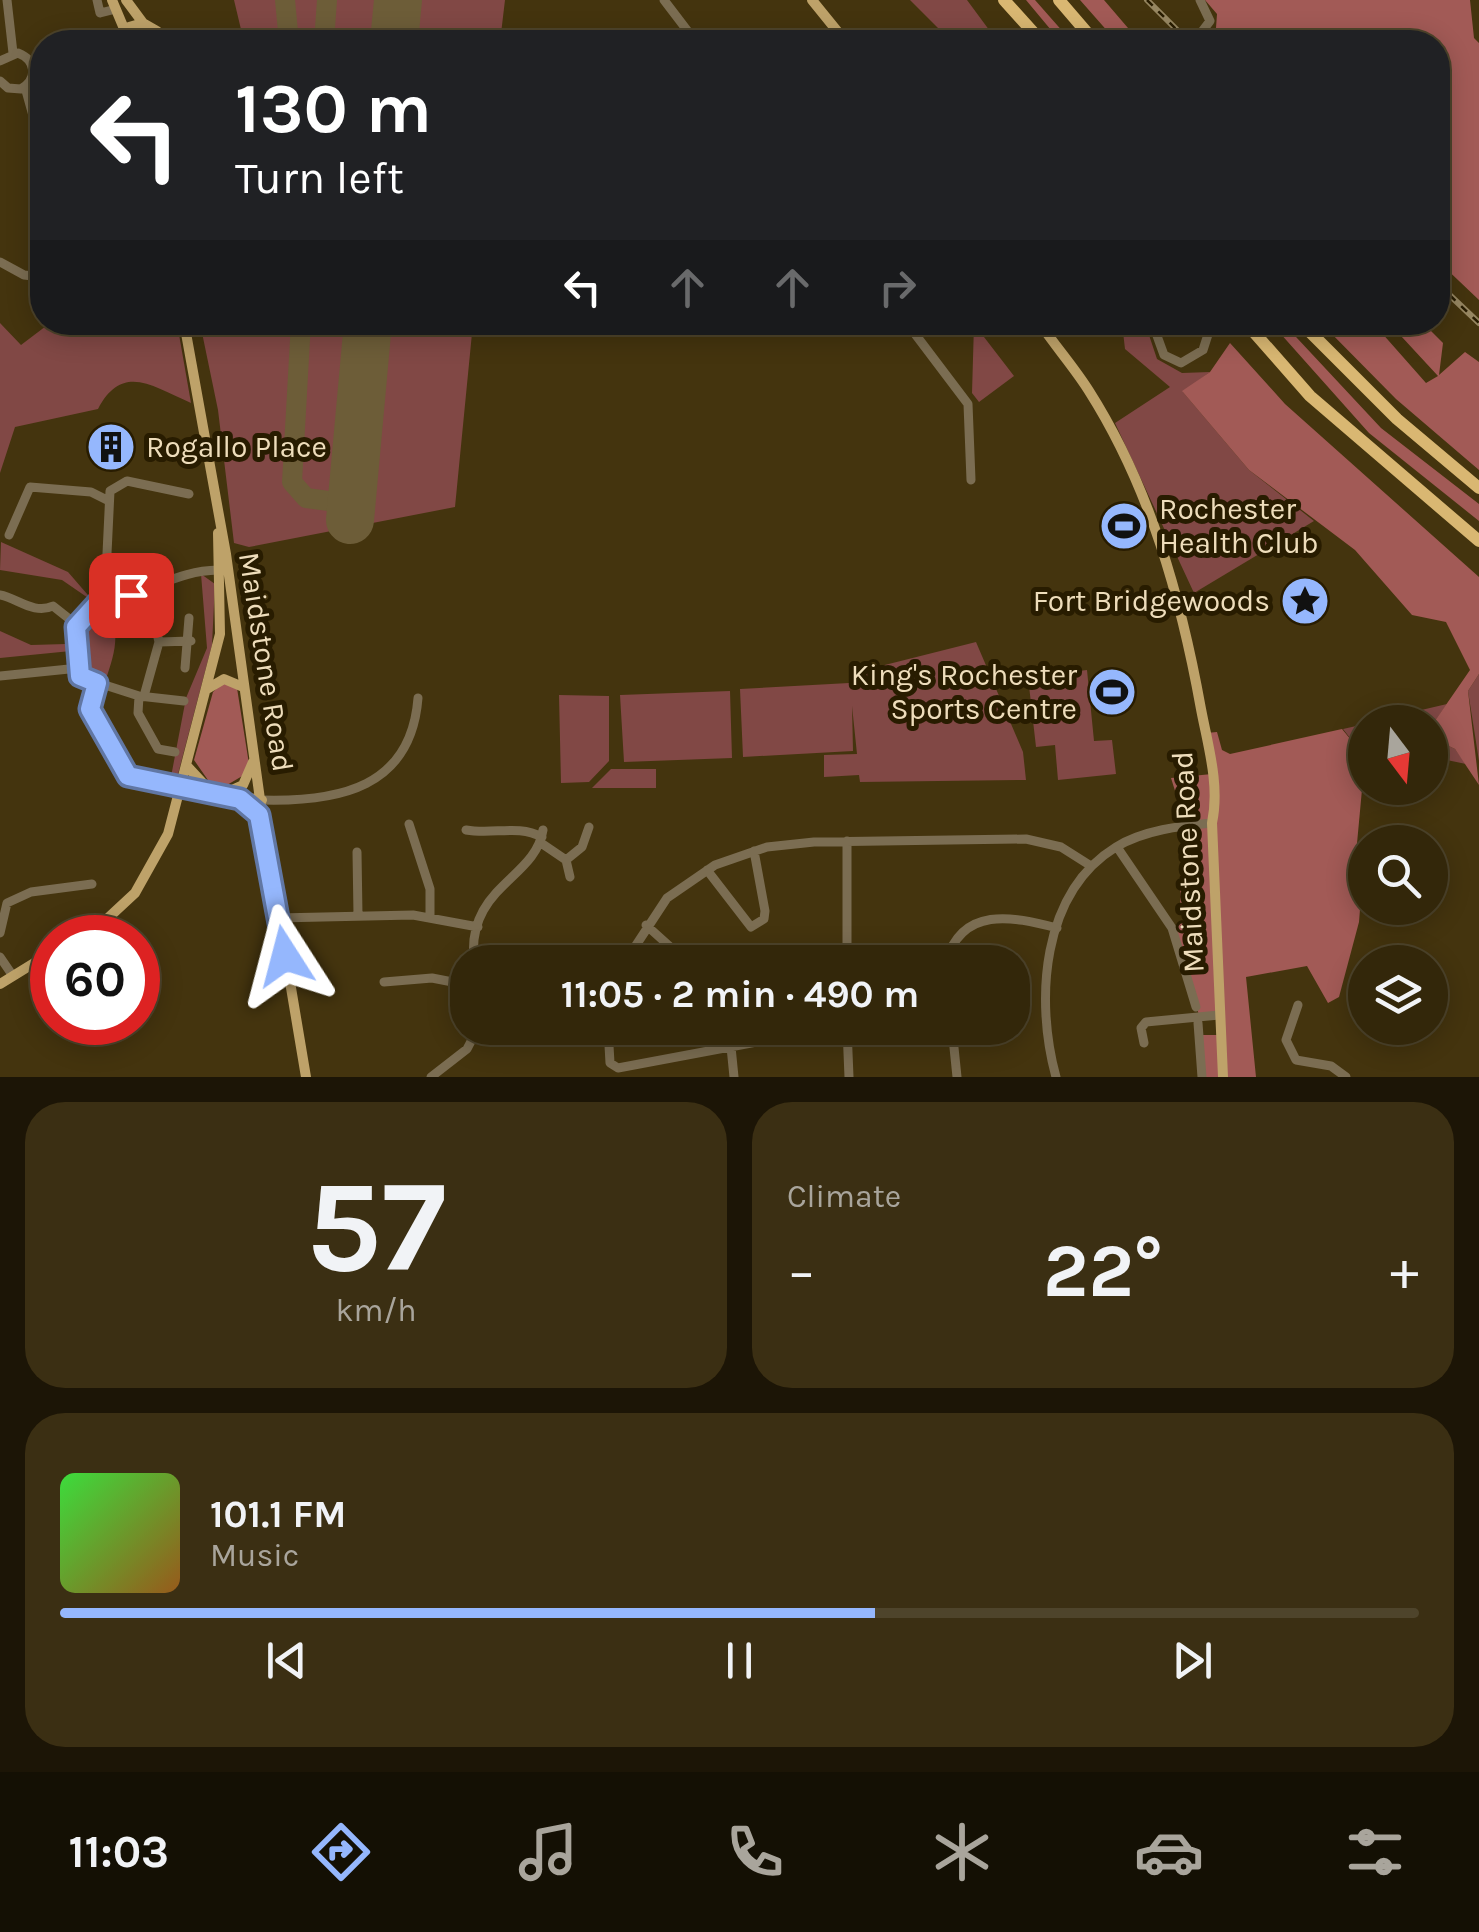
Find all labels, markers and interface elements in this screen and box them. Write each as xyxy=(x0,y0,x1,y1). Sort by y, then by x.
text: 130 m xyxy=(235,68,432,150)
icon: left xyxy=(70,70,200,200)
text: Turn left xyxy=(235,152,404,204)
icon: left xyxy=(555,260,610,315)
icon: ahead xyxy=(660,260,715,315)
icon: ahead xyxy=(765,260,820,315)
icon: right xyxy=(870,260,925,315)
building icon: Rogallo Place xyxy=(85,421,137,473)
place label: Rogallo Place xyxy=(146,429,327,465)
place label: Rochester Health Club xyxy=(1159,491,1319,561)
sports icon: Rochester Health Club xyxy=(1098,500,1150,552)
street label: Maidstone Road xyxy=(231,550,301,774)
pin xyxy=(89,553,174,638)
icon: arrive xyxy=(104,568,159,623)
place icon: Fort Bridgewoods xyxy=(1279,575,1331,627)
place label: Fort Bridgewoods xyxy=(1033,583,1270,619)
place label: King's Rochester Sports Centre xyxy=(851,657,1077,727)
sports icon: King's Rochester Sports Centre xyxy=(1086,666,1138,718)
north arrow xyxy=(1348,705,1448,805)
map controls xyxy=(1348,705,1448,1045)
street label: Maidstone Road xyxy=(1164,750,1212,974)
button: search xyxy=(1348,825,1448,925)
position arrow xyxy=(233,904,337,1008)
speed limit sign: 60 xyxy=(30,915,160,1045)
button: layers xyxy=(1348,945,1448,1045)
text: 11:05 · 2 min · 490 m xyxy=(561,972,919,1017)
text: 57 xyxy=(306,1151,446,1303)
text: Climate xyxy=(787,1178,901,1215)
text: 22° xyxy=(1043,1227,1163,1315)
text: − xyxy=(787,1239,816,1303)
text: + xyxy=(1390,1239,1419,1303)
text: km/h xyxy=(335,1292,417,1329)
text: 101.1 FM xyxy=(210,1492,346,1537)
text: Music xyxy=(210,1537,299,1574)
icon: previous xyxy=(259,1633,314,1688)
icon: pause xyxy=(712,1633,767,1688)
icon: next xyxy=(1165,1633,1220,1688)
icon: directions xyxy=(306,1817,376,1887)
icon: music xyxy=(513,1817,583,1887)
icon: phone xyxy=(720,1817,790,1887)
icon: climate xyxy=(927,1817,997,1887)
icon: car xyxy=(1134,1817,1204,1887)
icon: filters xyxy=(1340,1817,1410,1887)
text: 11:03 xyxy=(68,1826,169,1878)

